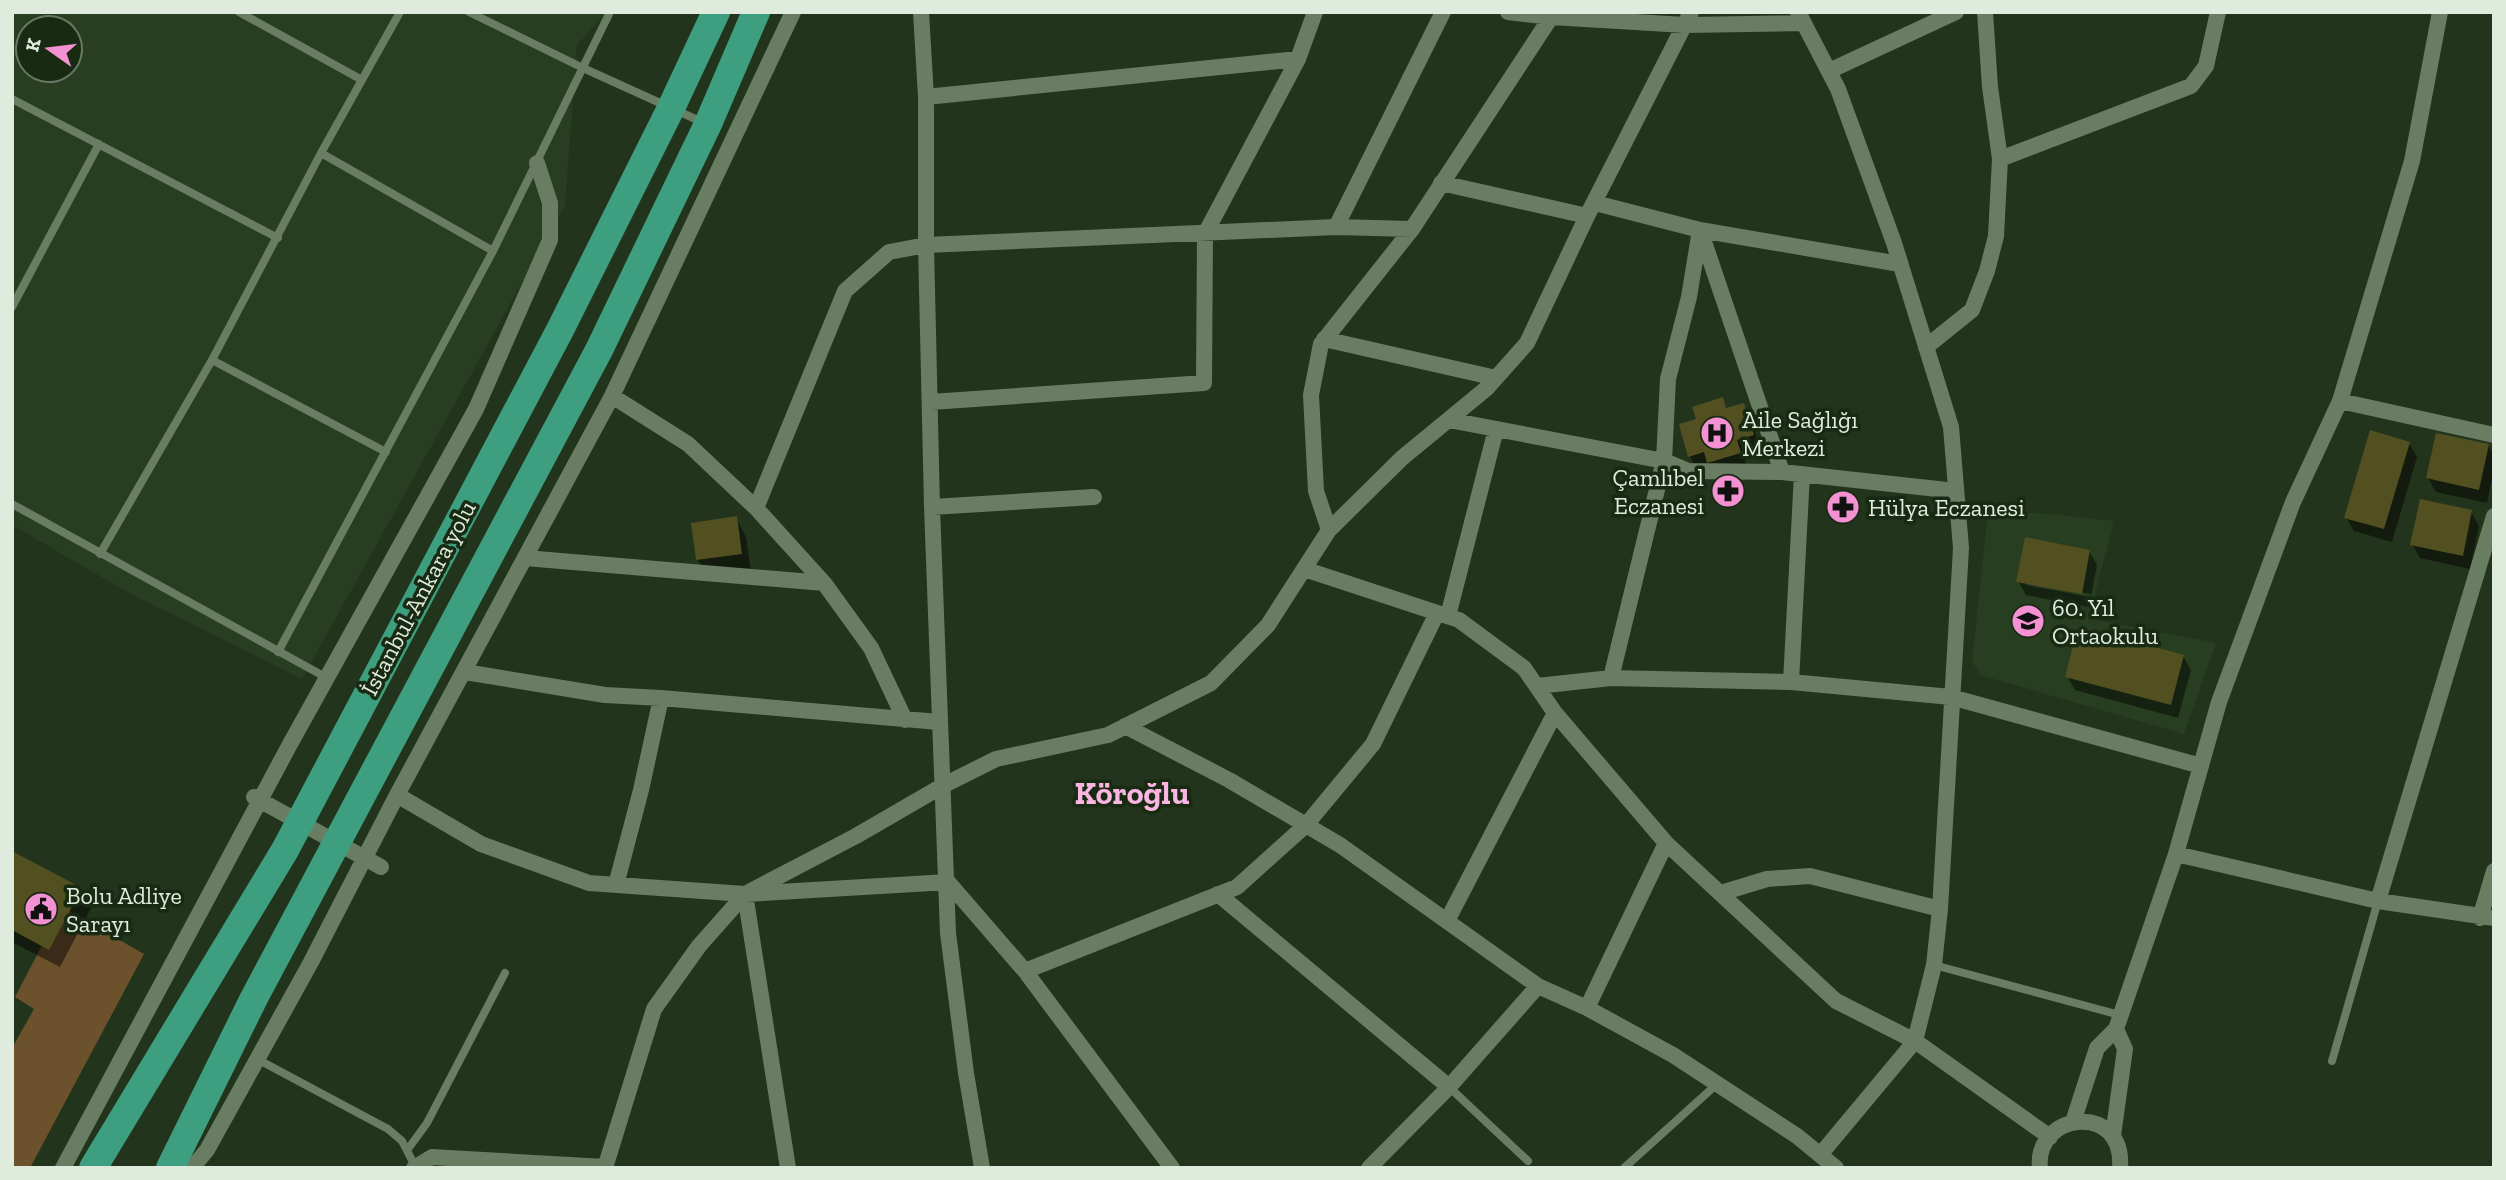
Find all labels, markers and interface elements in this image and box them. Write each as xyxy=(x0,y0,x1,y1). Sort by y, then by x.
north arrow xyxy=(14,14,84,84)
text: K xyxy=(20,36,46,54)
place label: Aile Sağlığı Merkezi xyxy=(1742,405,1858,462)
hospital icon: Aile Sağlığı Merkezi xyxy=(1698,414,1736,452)
place label: Çamlıbel Eczanesi xyxy=(1613,463,1704,520)
pharmacy icon: Çamlıbel Eczanesi xyxy=(1709,472,1747,510)
pharmacy icon: Hülya Eczanesi xyxy=(1824,488,1862,526)
place label: Hülya Eczanesi xyxy=(1868,493,2025,522)
street label: İstanbul-Ankara yolu xyxy=(354,495,482,700)
place label: 60. Yıl Ortaokulu xyxy=(2052,593,2159,650)
school or university icon: 60. Yıl Ortaokulu xyxy=(2009,602,2047,640)
district label: Köroğlu xyxy=(1075,774,1190,812)
place label: Bolu Adliye Sarayı xyxy=(66,881,182,938)
public building icon: Bolu Adliye Sarayı xyxy=(22,890,60,928)

